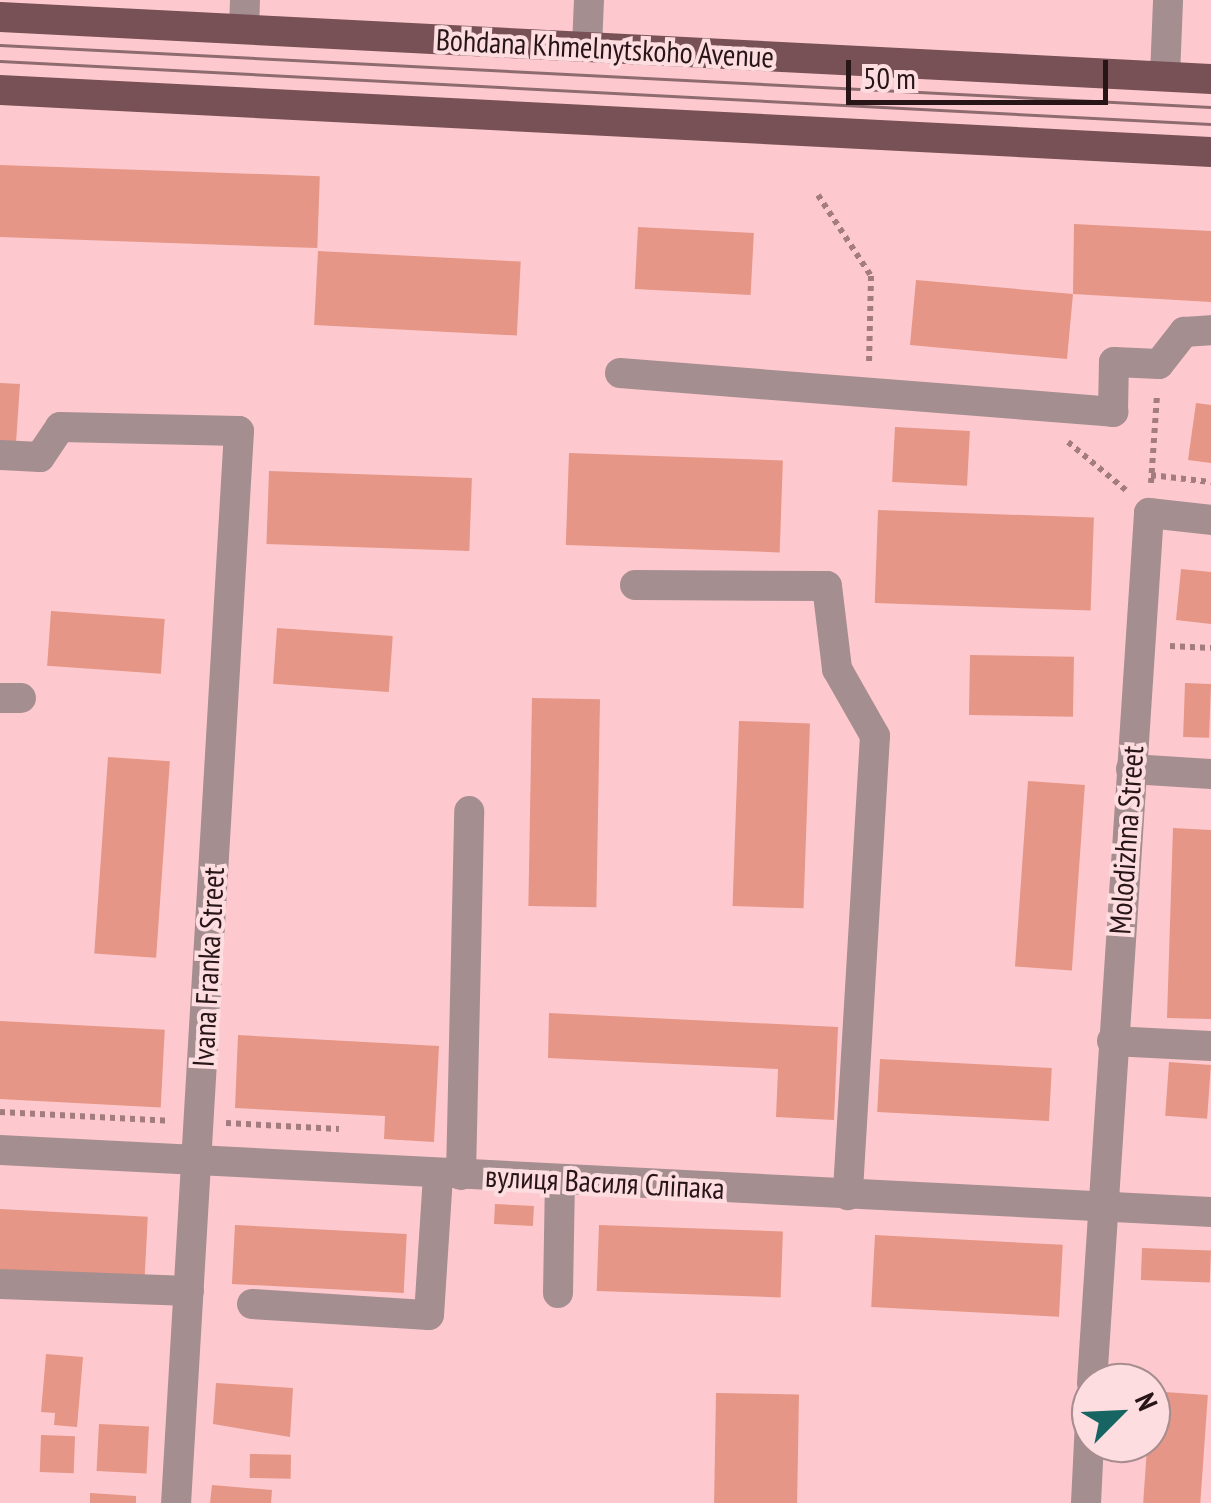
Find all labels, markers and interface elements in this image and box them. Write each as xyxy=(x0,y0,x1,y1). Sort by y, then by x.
street label: Bohdana Khmelnytskoho Avenue xyxy=(435,21,775,75)
scale bar xyxy=(851,40,1114,102)
text: 50 m xyxy=(863,58,916,97)
street label: Molodizhna Street xyxy=(1101,744,1151,936)
street label: Ivana Franka Street xyxy=(185,866,231,1068)
street label: вулиця Василя Сліпака xyxy=(484,1158,726,1206)
north arrow xyxy=(1071,1363,1171,1463)
text: N xyxy=(1127,1387,1167,1416)

